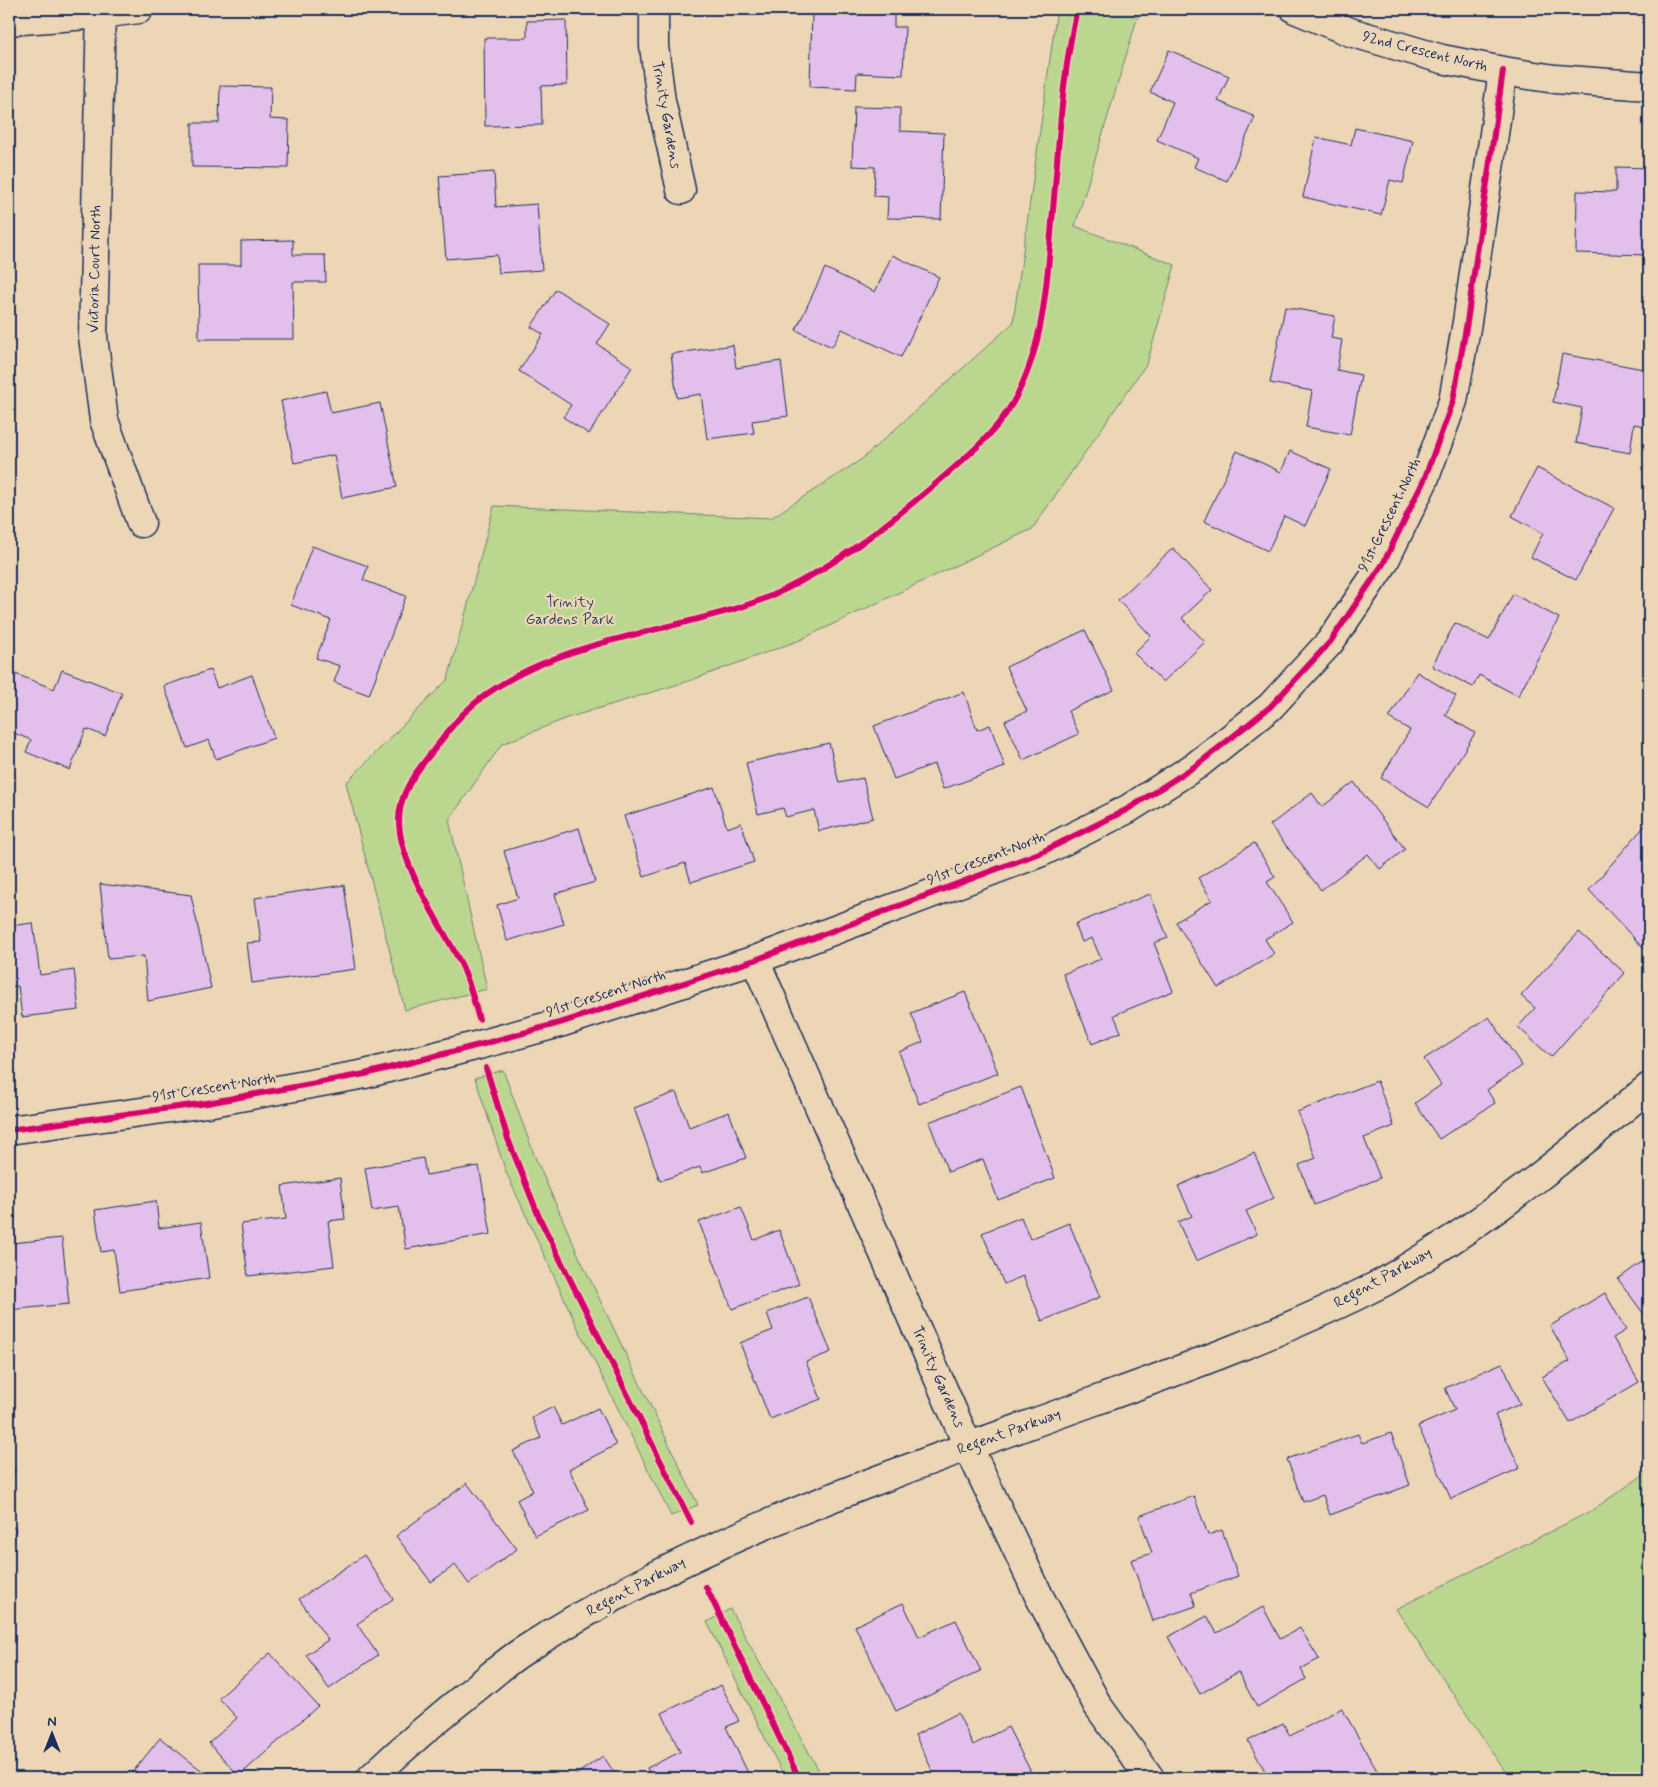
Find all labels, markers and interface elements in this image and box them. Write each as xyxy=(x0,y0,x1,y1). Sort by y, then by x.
street label: 92nd Crescent North xyxy=(1360,27,1490,77)
street label: Trinity Gardens xyxy=(647,60,685,171)
street label: Victoria Court North xyxy=(84,205,106,333)
street label: 91st Crescent North xyxy=(1354,455,1426,575)
park label: Trinity Gardens Park xyxy=(526,593,615,630)
street label: 91st Crescent North xyxy=(924,827,1048,891)
street label: 91st Crescent North xyxy=(544,965,668,1023)
street label: 91st Crescent North xyxy=(151,1068,277,1108)
street label: Regent Parkway xyxy=(1330,1243,1436,1314)
street label: Trinity Gardens xyxy=(907,1323,969,1431)
street label: Regent Parkway xyxy=(954,1404,1064,1461)
street label: Regent Parkway xyxy=(583,1553,689,1622)
north arrow xyxy=(28,1710,78,1760)
text: N xyxy=(47,1713,57,1731)

